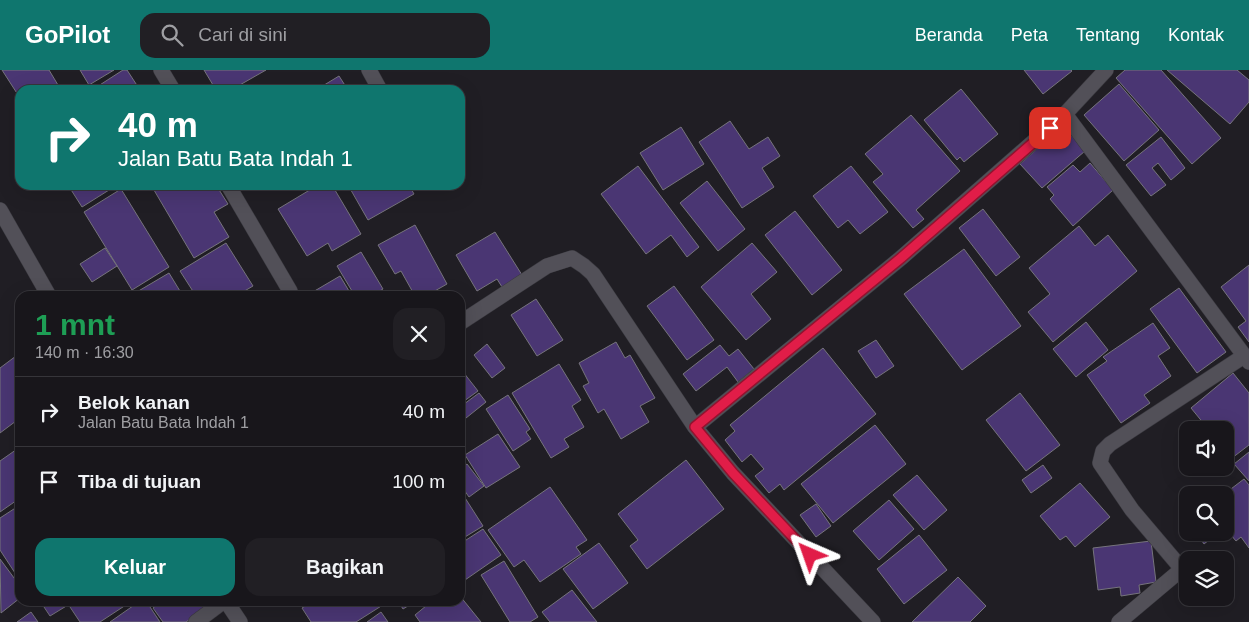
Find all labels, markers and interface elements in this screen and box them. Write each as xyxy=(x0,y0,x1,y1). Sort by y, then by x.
search box xyxy=(140,13,490,58)
text: GoPilot xyxy=(25,21,110,48)
icon: search xyxy=(158,21,186,49)
text: Cari di sini xyxy=(198,24,287,45)
text: Beranda xyxy=(915,25,983,45)
text: Peta xyxy=(1011,25,1048,45)
text: Tentang xyxy=(1076,25,1140,45)
text: Kontak xyxy=(1168,25,1224,45)
icon: right xyxy=(35,105,100,170)
text: 40 m xyxy=(118,105,198,144)
pin xyxy=(1029,107,1071,149)
icon: arrive xyxy=(1036,114,1064,142)
text: Jalan Batu Bata Indah 1 xyxy=(118,146,353,171)
text: 1 mnt xyxy=(35,308,115,341)
button: close xyxy=(393,308,445,360)
text: 140 m · 16:30 xyxy=(35,344,134,361)
text: Belok kanan xyxy=(78,392,190,413)
icon: right xyxy=(35,398,63,426)
text: 40 m xyxy=(403,401,445,422)
text: Jalan Batu Bata Indah 1 xyxy=(78,414,249,431)
map controls xyxy=(1179,421,1234,606)
button: sound xyxy=(1179,421,1234,476)
icon: arrive xyxy=(35,468,63,496)
text: Tiba di tujuan xyxy=(78,471,201,492)
text: 100 m xyxy=(392,471,445,492)
button: search xyxy=(1179,486,1234,541)
position arrow xyxy=(783,528,835,580)
button: Keluar xyxy=(35,538,235,596)
button: Bagikan xyxy=(245,538,445,596)
button: layers xyxy=(1179,551,1234,606)

